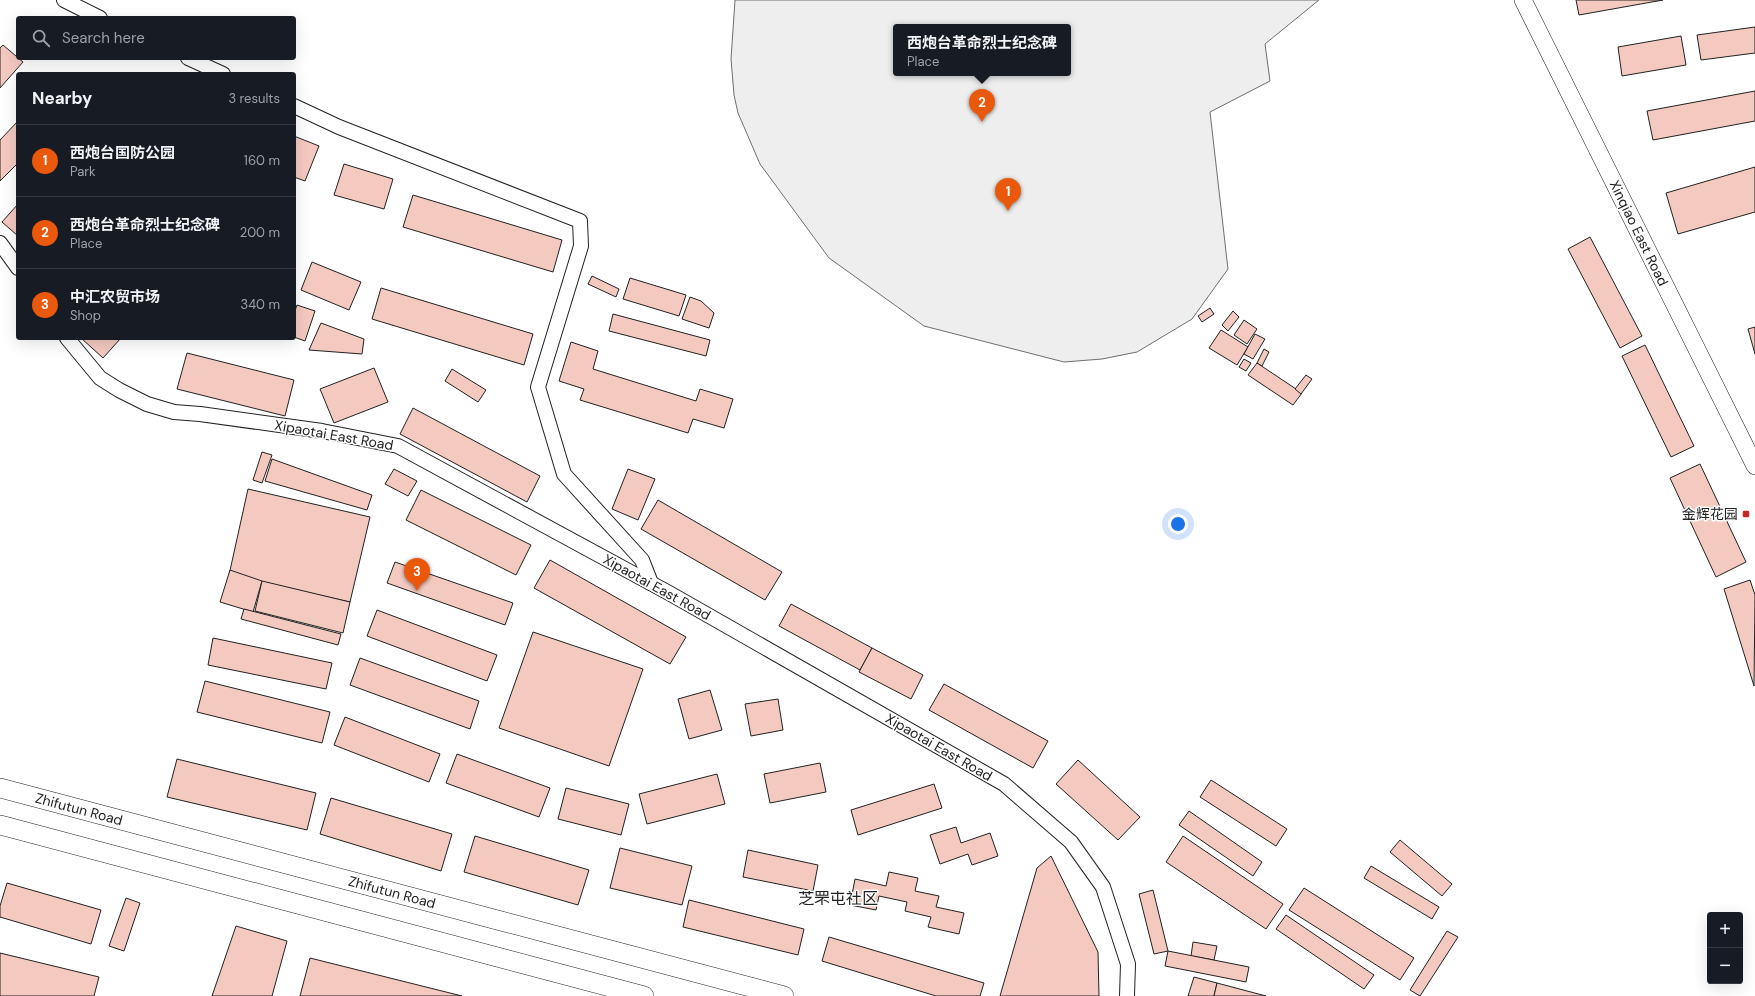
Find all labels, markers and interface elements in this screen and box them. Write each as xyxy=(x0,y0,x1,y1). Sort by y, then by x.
search box xyxy=(16,16,296,60)
popup xyxy=(893,24,1071,76)
icon: search xyxy=(30,27,52,49)
text: Search here xyxy=(62,28,145,48)
text: 西炮台革命烈士纪念碑 xyxy=(907,33,1057,53)
text: Place xyxy=(907,53,939,70)
text: Nearby xyxy=(32,87,92,109)
pin: 2 xyxy=(969,89,995,122)
text: 3 results xyxy=(228,90,280,107)
text: 西炮台国防公园 xyxy=(70,143,175,163)
text: 1 xyxy=(43,152,47,169)
text: 160 m xyxy=(244,152,280,169)
text: Park xyxy=(70,163,96,180)
street label: Xinqiao East Road xyxy=(1606,177,1672,289)
pin: 1 xyxy=(995,178,1021,211)
text: 西炮台革命烈士纪念碑 xyxy=(70,215,220,235)
text: 2 xyxy=(41,224,49,241)
text: 200 m xyxy=(240,224,280,241)
text: Place xyxy=(70,235,102,252)
text: 中汇农贸市场 xyxy=(70,287,160,307)
text: 3 xyxy=(41,296,49,313)
text: 340 m xyxy=(240,296,280,313)
text: Shop xyxy=(70,307,101,324)
street label: Xipaotai East Road xyxy=(273,416,395,454)
place label: 金辉花园 xyxy=(1682,505,1738,523)
marker: 金辉花园 xyxy=(1741,509,1751,519)
your location xyxy=(1168,514,1188,534)
street label: Xipaotai East Road xyxy=(600,550,714,624)
pin: 3 xyxy=(404,558,430,591)
street label: Xipaotai East Road xyxy=(882,709,996,785)
street label: Zhifutun Road xyxy=(33,789,125,829)
street label: Zhifutun Road xyxy=(346,872,438,912)
district label: 芝罘屯社区 xyxy=(798,888,878,909)
map controls xyxy=(1707,912,1743,984)
button: + xyxy=(1707,912,1743,948)
button: − xyxy=(1707,948,1743,984)

